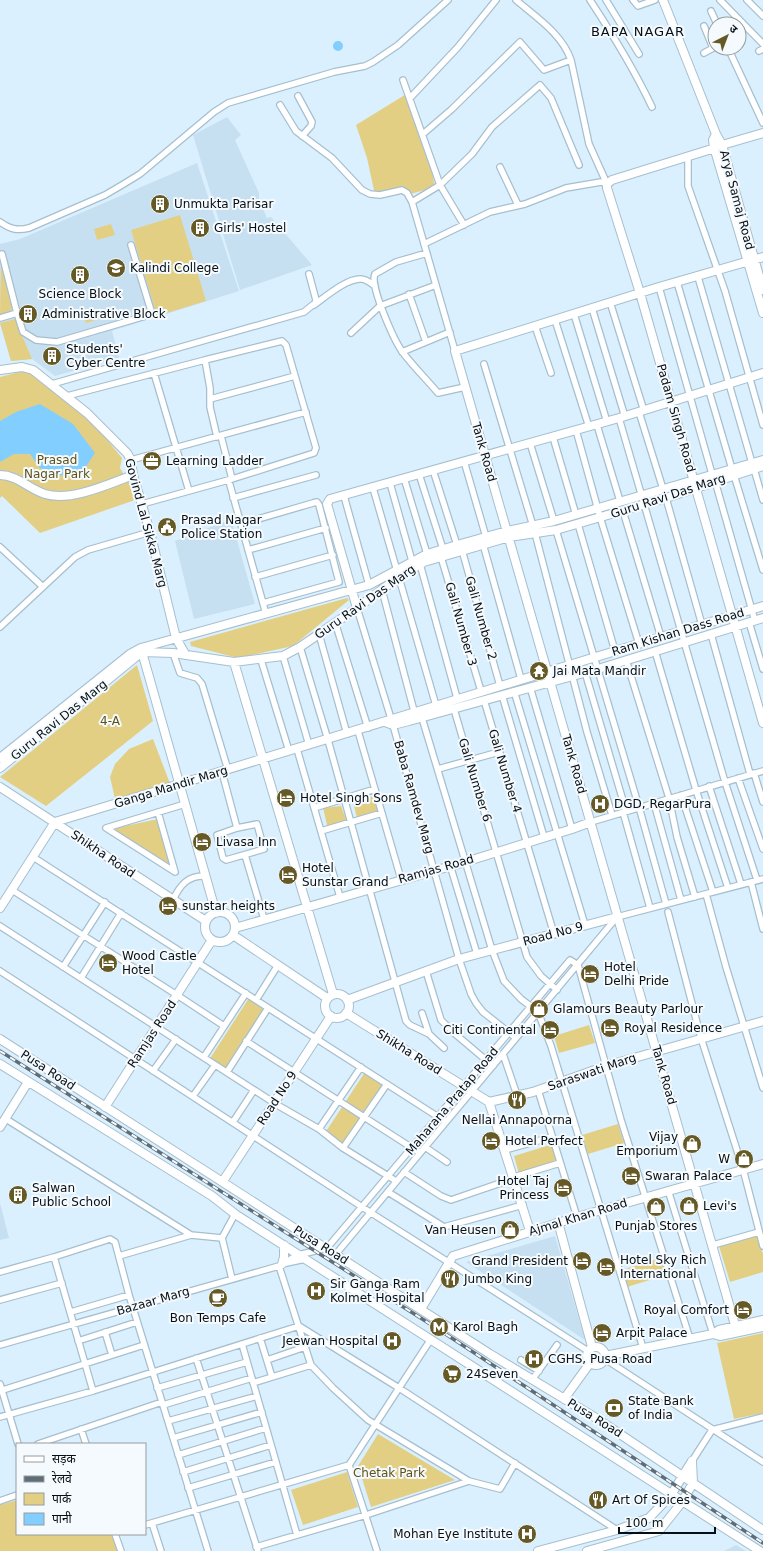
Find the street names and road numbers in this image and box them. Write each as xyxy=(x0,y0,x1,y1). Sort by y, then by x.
street label: Arya Samaj Road xyxy=(717,149,757,251)
street label: Padam Singh Road xyxy=(654,362,698,474)
street label: Tank Road xyxy=(469,420,499,483)
street label: Govind Lal Sikka Marg xyxy=(122,457,170,589)
street label: Guru Ravi Das Marg xyxy=(609,471,727,521)
street label: Guru Ravi Das Marg xyxy=(312,562,418,642)
street label: Gali Number 2 xyxy=(462,574,500,662)
street label: Gali Number 3 xyxy=(442,580,480,668)
street label: Ram Kishan Dass Road xyxy=(610,605,746,659)
street label: Guru Ravi Das Marg xyxy=(8,677,110,763)
street label: Gali Number 4 xyxy=(486,727,524,815)
street label: Tank Road xyxy=(559,732,589,795)
street label: Gali Number 6 xyxy=(456,736,494,824)
street label: Baba Ramdev Marg xyxy=(391,739,437,855)
street label: Ganga Mandir Marg xyxy=(112,763,230,811)
street label: Shikha Road xyxy=(68,827,138,881)
street label: Ramjas Road xyxy=(397,852,475,886)
street label: Road No 9 xyxy=(521,919,585,949)
street label: Ramjas Road xyxy=(125,997,179,1071)
street label: Shikha Road xyxy=(374,1026,444,1078)
street label: Tank Road xyxy=(649,1043,679,1106)
street label: Maharana Pratap Road xyxy=(403,1044,501,1158)
street label: Pusa Road xyxy=(18,1047,78,1093)
street label: Saraswati Marg xyxy=(546,1050,638,1094)
street label: Road No 9 xyxy=(254,1068,300,1128)
street label: Ajmal Khan Road xyxy=(527,1195,629,1239)
street label: Pusa Road xyxy=(291,1223,351,1267)
street label: Bazaar Marg xyxy=(115,1284,191,1318)
street label: Pusa Road xyxy=(565,1396,625,1440)

